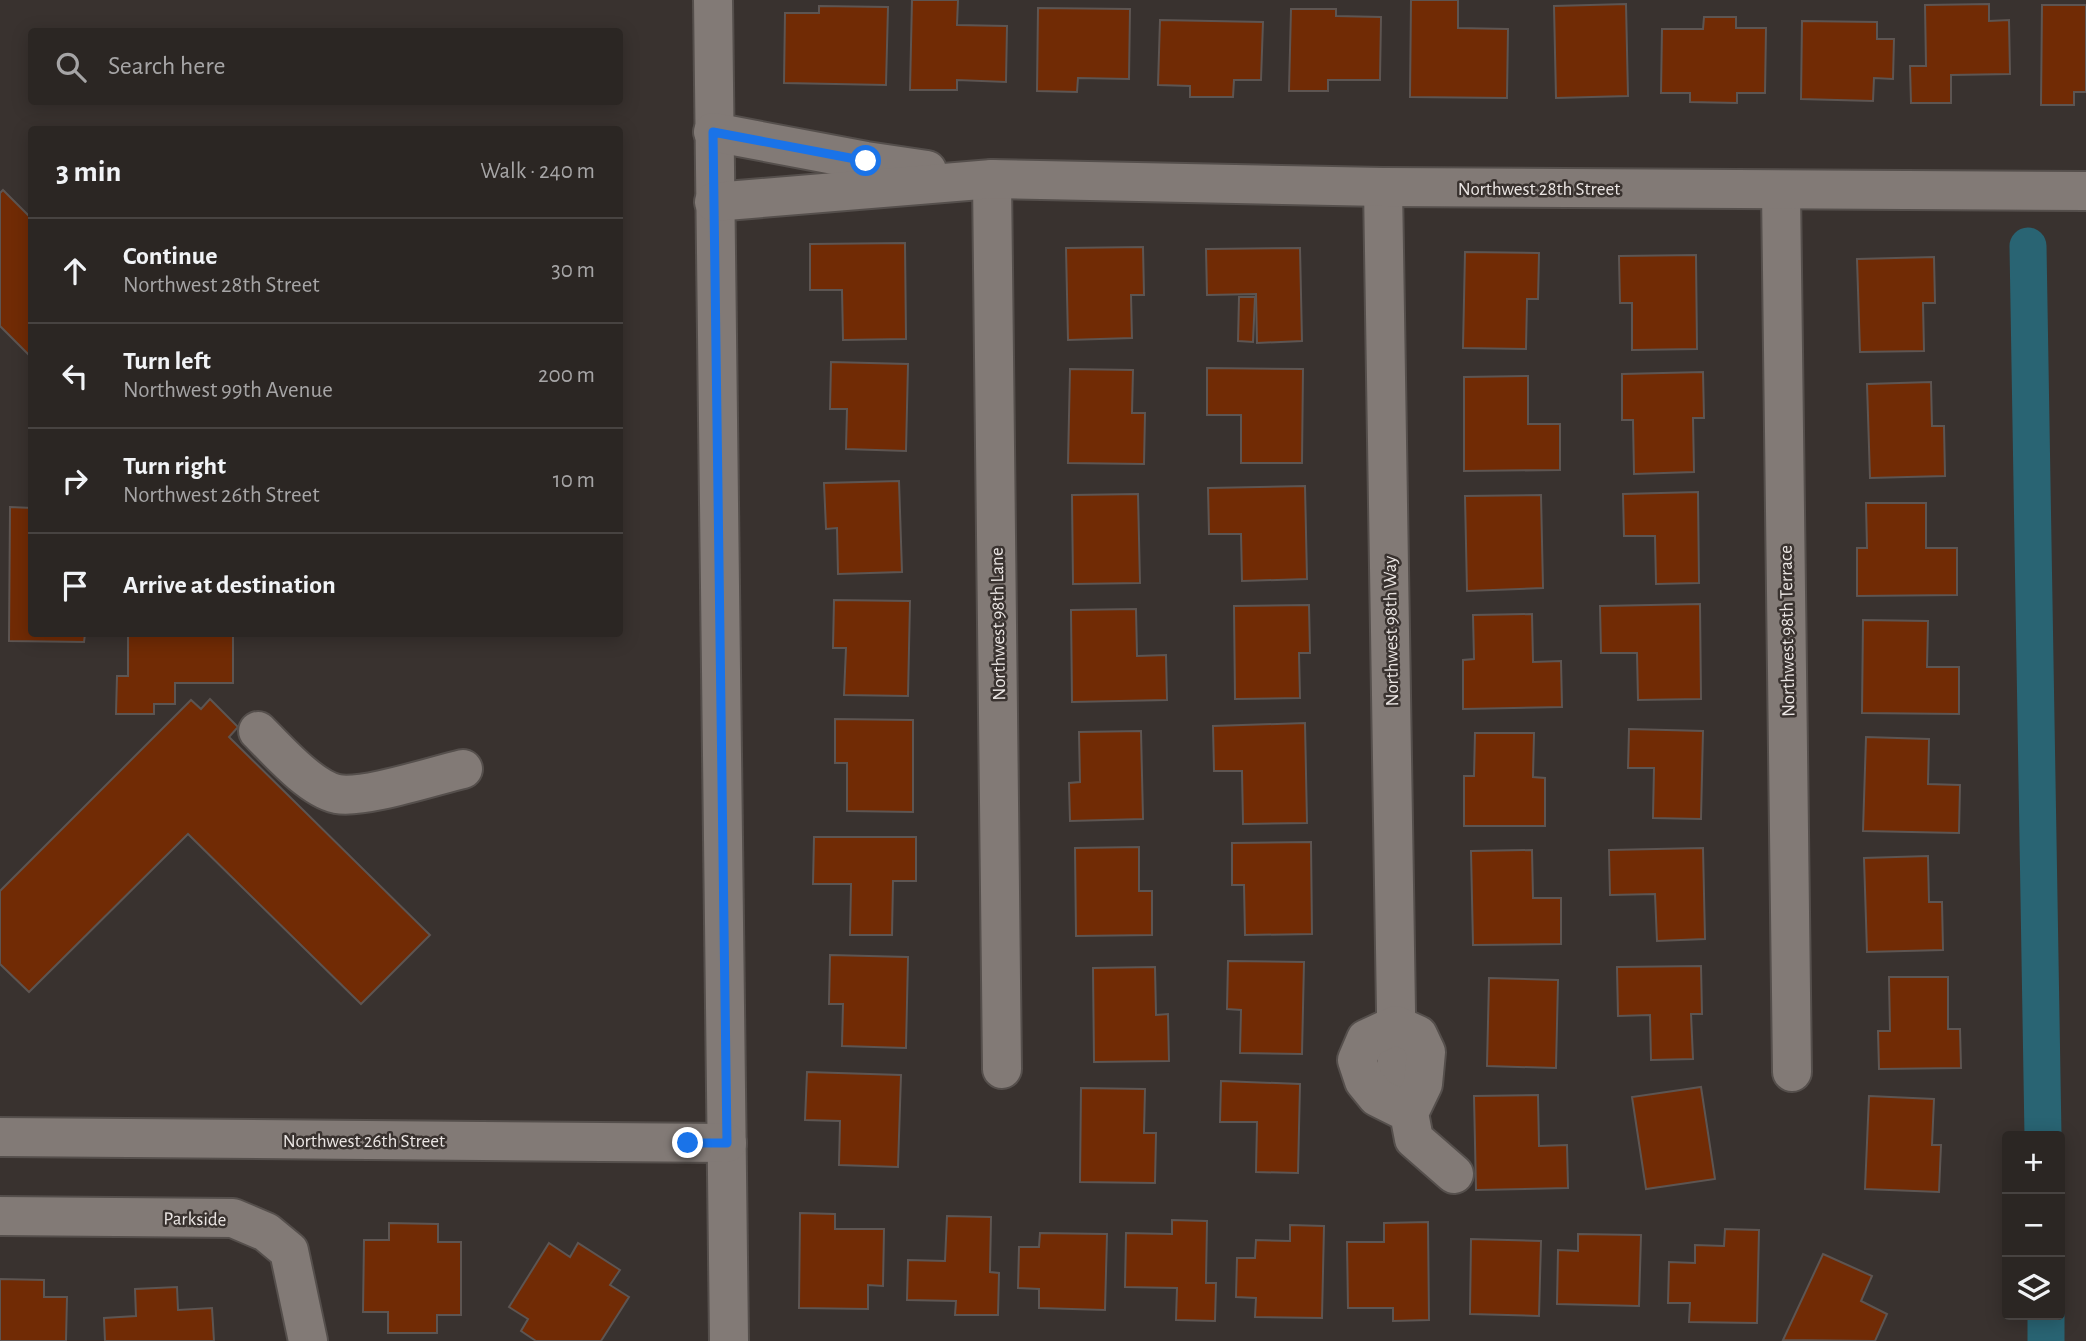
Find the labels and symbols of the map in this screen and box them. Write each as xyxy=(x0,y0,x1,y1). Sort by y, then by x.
route start xyxy=(850,145,881,176)
street label: Northwest 28th Street xyxy=(1458,180,1620,199)
street label: Northwest 98th Terrace xyxy=(1777,545,1798,717)
street label: Northwest 98th Lane xyxy=(988,547,1009,701)
street label: Northwest 98th Way xyxy=(1381,556,1402,706)
route end xyxy=(672,1127,703,1158)
street label: Northwest 26th Street xyxy=(283,1132,445,1151)
street label: Parkside xyxy=(163,1209,227,1230)

